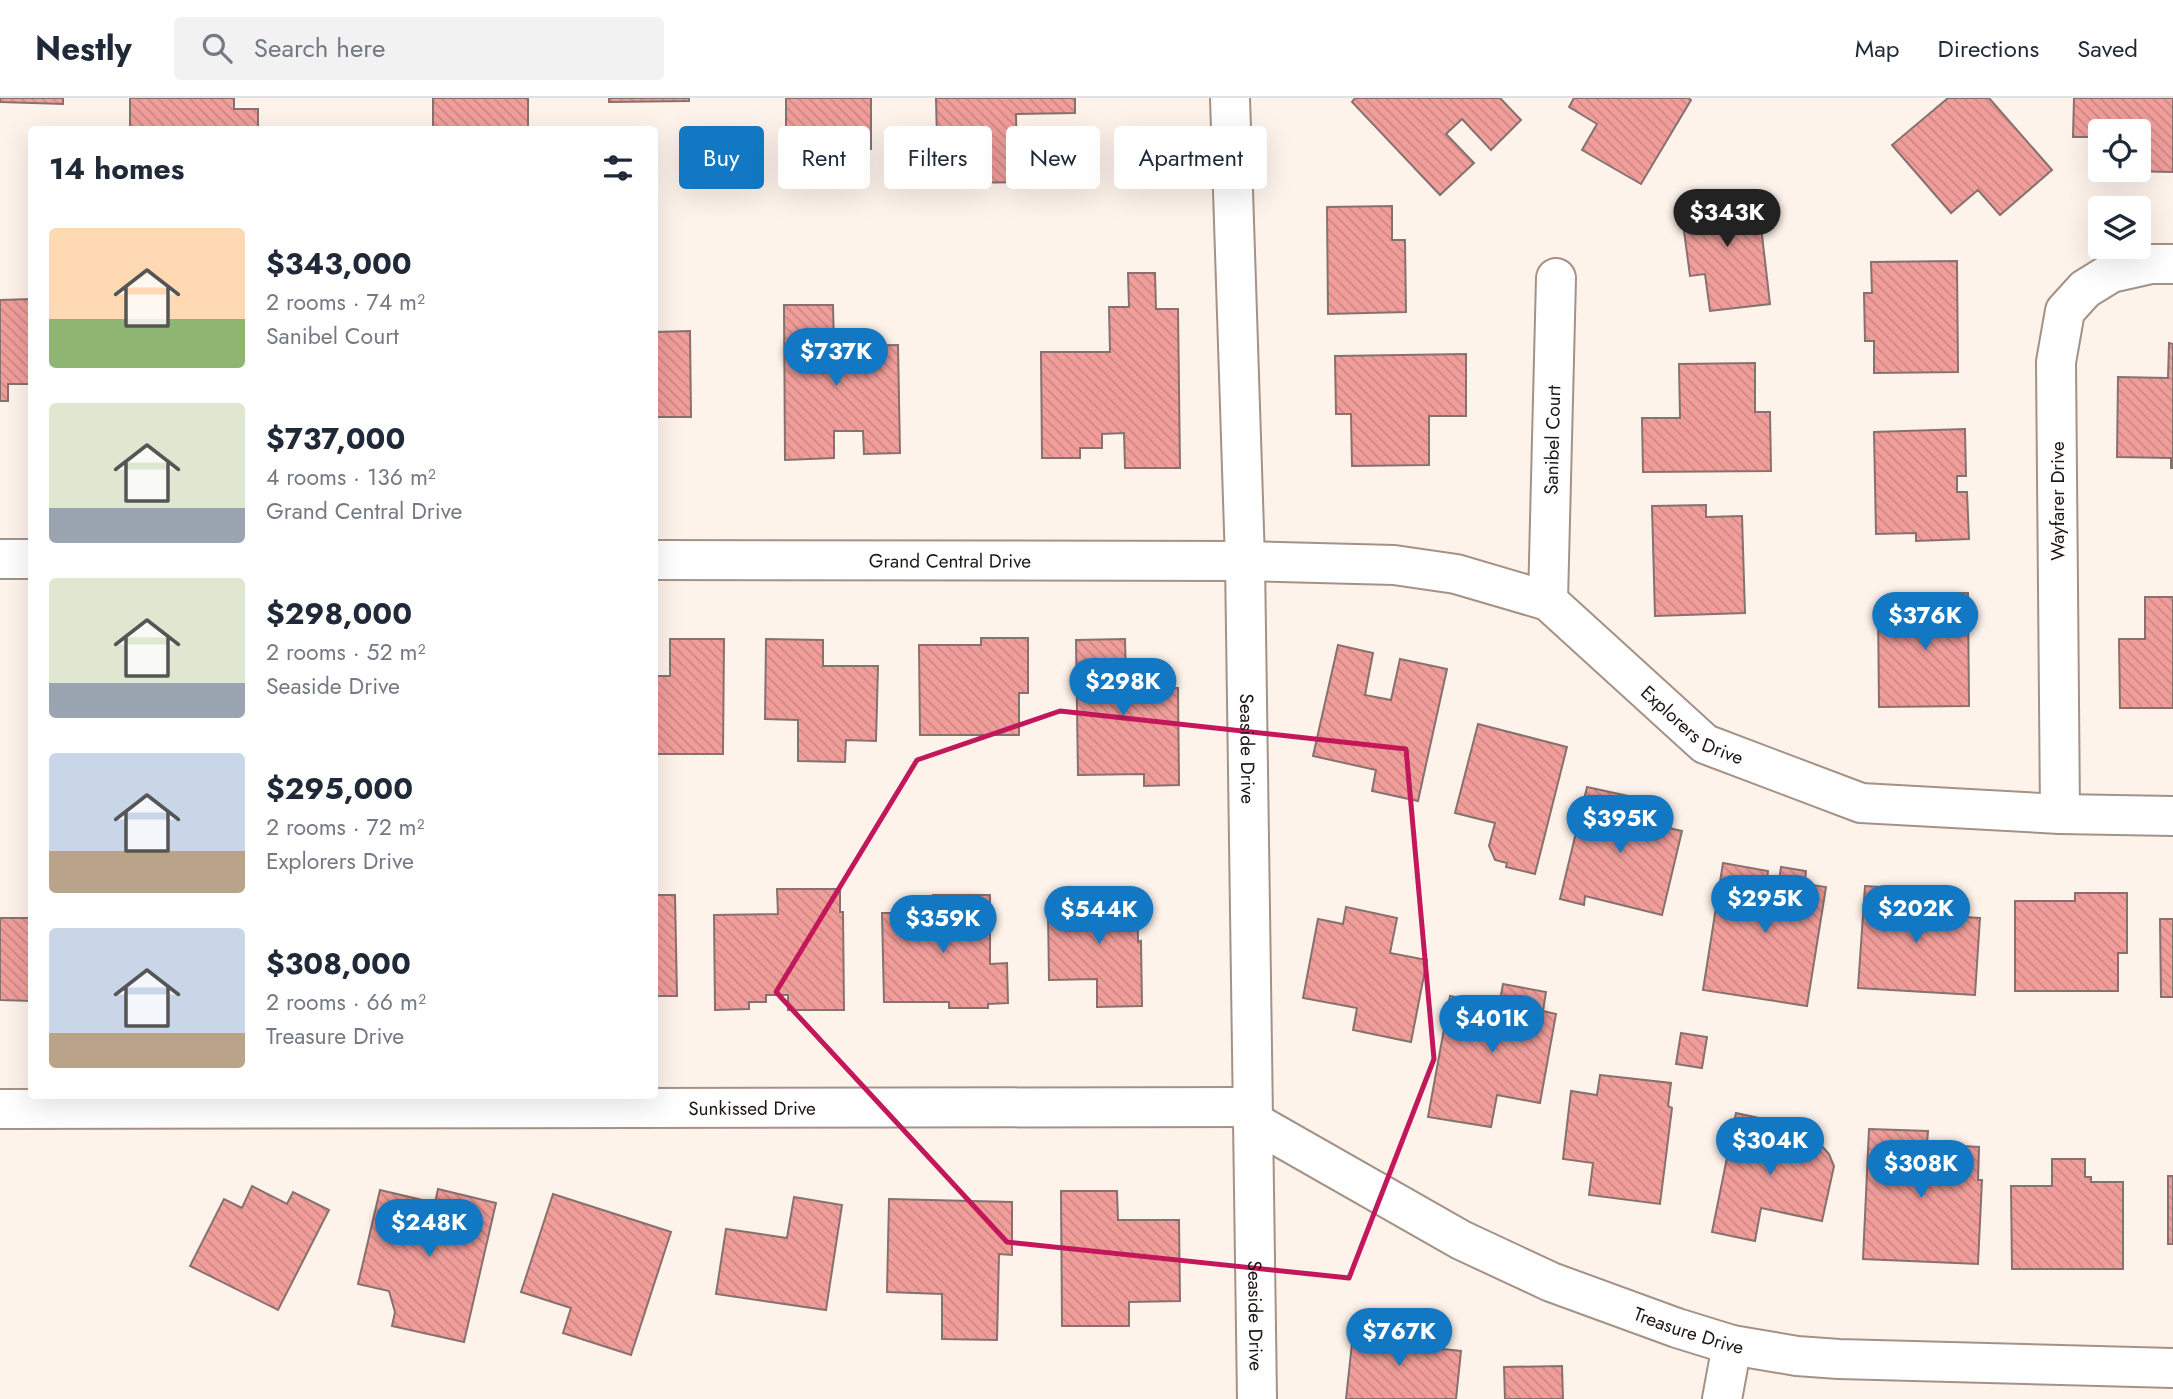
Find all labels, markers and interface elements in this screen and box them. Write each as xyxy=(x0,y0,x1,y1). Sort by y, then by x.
search box xyxy=(174,17,664,80)
text: Nestly xyxy=(35,25,132,72)
icon: search xyxy=(198,29,236,67)
text: Search here xyxy=(254,29,385,67)
text: Map xyxy=(1855,31,1900,66)
text: Directions xyxy=(1938,31,2039,66)
text: Saved xyxy=(2077,31,2138,66)
map controls xyxy=(2088,119,2151,259)
button: locate xyxy=(2088,119,2151,182)
chip: Buy xyxy=(679,126,764,189)
chip: Rent xyxy=(778,126,870,189)
chip: Filters xyxy=(884,126,992,189)
chip: New xyxy=(1006,126,1100,189)
chip: Apartment xyxy=(1114,126,1267,189)
text: 14 homes xyxy=(49,147,184,190)
icon: filters xyxy=(599,149,637,187)
pin: $343K xyxy=(1678,190,1776,249)
text: $343K xyxy=(1689,195,1765,229)
button: layers xyxy=(2088,196,2151,259)
text: $343,000 xyxy=(266,242,412,285)
icon: home xyxy=(105,256,189,340)
text: 2 rooms · 74 m² xyxy=(266,285,425,319)
text: Sanibel Court xyxy=(266,319,399,353)
pin: $737K xyxy=(787,328,885,388)
text: $737K xyxy=(800,334,872,368)
street label: Sanibel Court xyxy=(1538,384,1567,495)
text: $737,000 xyxy=(266,417,405,460)
icon: home xyxy=(105,431,189,515)
street label: Wayfarer Drive xyxy=(2044,441,2071,561)
text: 4 rooms · 136 m² xyxy=(266,460,436,494)
text: Grand Central Drive xyxy=(266,494,462,528)
street label: Grand Central Drive xyxy=(869,547,1031,575)
text: $298,000 xyxy=(266,592,412,635)
pin: $376K xyxy=(1876,592,1974,652)
text: $376K xyxy=(1888,598,1962,632)
icon: home xyxy=(105,606,189,690)
text: 2 rooms · 52 m² xyxy=(266,635,425,669)
pin: $298K xyxy=(1074,658,1172,718)
text: $298K xyxy=(1085,664,1161,698)
text: Seaside Drive xyxy=(266,669,400,703)
street label: Explorers Drive xyxy=(1635,679,1747,771)
street label: Seaside Drive xyxy=(1233,693,1261,804)
text: $295,000 xyxy=(266,767,413,810)
icon: home xyxy=(105,781,189,865)
pin: $395K xyxy=(1571,796,1669,855)
text: $395K xyxy=(1583,801,1657,835)
text: 2 rooms · 72 m² xyxy=(266,810,425,844)
text: Explorers Drive xyxy=(266,844,414,878)
pin: $295K xyxy=(1716,876,1814,935)
text: $295K xyxy=(1727,881,1803,915)
pin: $544K xyxy=(1050,886,1148,946)
pin: $202K xyxy=(1867,886,1965,945)
text: $202K xyxy=(1878,891,1954,925)
text: $544K xyxy=(1060,892,1138,926)
pin: $359K xyxy=(894,896,992,955)
text: $359K xyxy=(906,901,980,935)
text: $308,000 xyxy=(266,942,411,985)
icon: home xyxy=(105,956,189,1040)
text: 2 rooms · 66 m² xyxy=(266,985,426,1019)
pin: $401K xyxy=(1443,996,1541,1055)
text: $401K xyxy=(1455,1001,1529,1035)
text: Treasure Drive xyxy=(266,1019,404,1053)
street label: Sunkissed Drive xyxy=(688,1095,816,1122)
pin: $304K xyxy=(1721,1118,1819,1177)
text: $304K xyxy=(1732,1123,1808,1157)
pin: $308K xyxy=(1872,1140,1970,1200)
text: $308K xyxy=(1884,1146,1958,1180)
pin: $248K xyxy=(380,1200,478,1259)
text: $248K xyxy=(391,1205,467,1239)
street label: Seaside Drive xyxy=(1241,1260,1270,1371)
street label: Treasure Drive xyxy=(1630,1300,1746,1361)
pin: $767K xyxy=(1350,1308,1448,1368)
text: $767K xyxy=(1362,1314,1436,1348)

